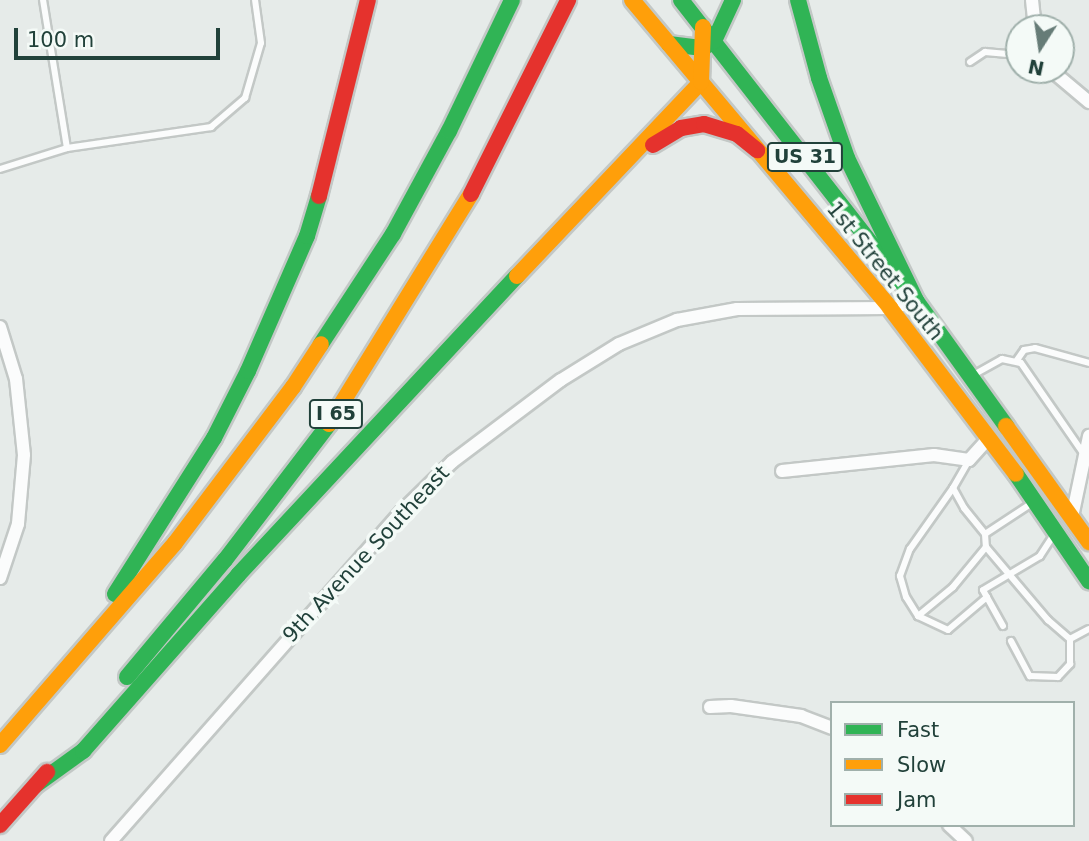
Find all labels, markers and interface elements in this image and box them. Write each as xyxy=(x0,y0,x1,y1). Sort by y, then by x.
scale bar xyxy=(18,14,224,58)
north arrow xyxy=(1005,14,1075,84)
text: 100 m xyxy=(27,28,94,52)
text: N xyxy=(1026,55,1046,80)
road number: US 31 xyxy=(766,141,844,172)
street label: 1st Street South xyxy=(821,197,949,345)
road number: I 65 xyxy=(308,398,364,430)
street label: 9th Avenue Southeast xyxy=(278,460,454,648)
legend xyxy=(830,701,1075,827)
text: Fast xyxy=(897,718,939,742)
text: Slow xyxy=(897,753,946,777)
text: Jam xyxy=(897,788,937,812)

